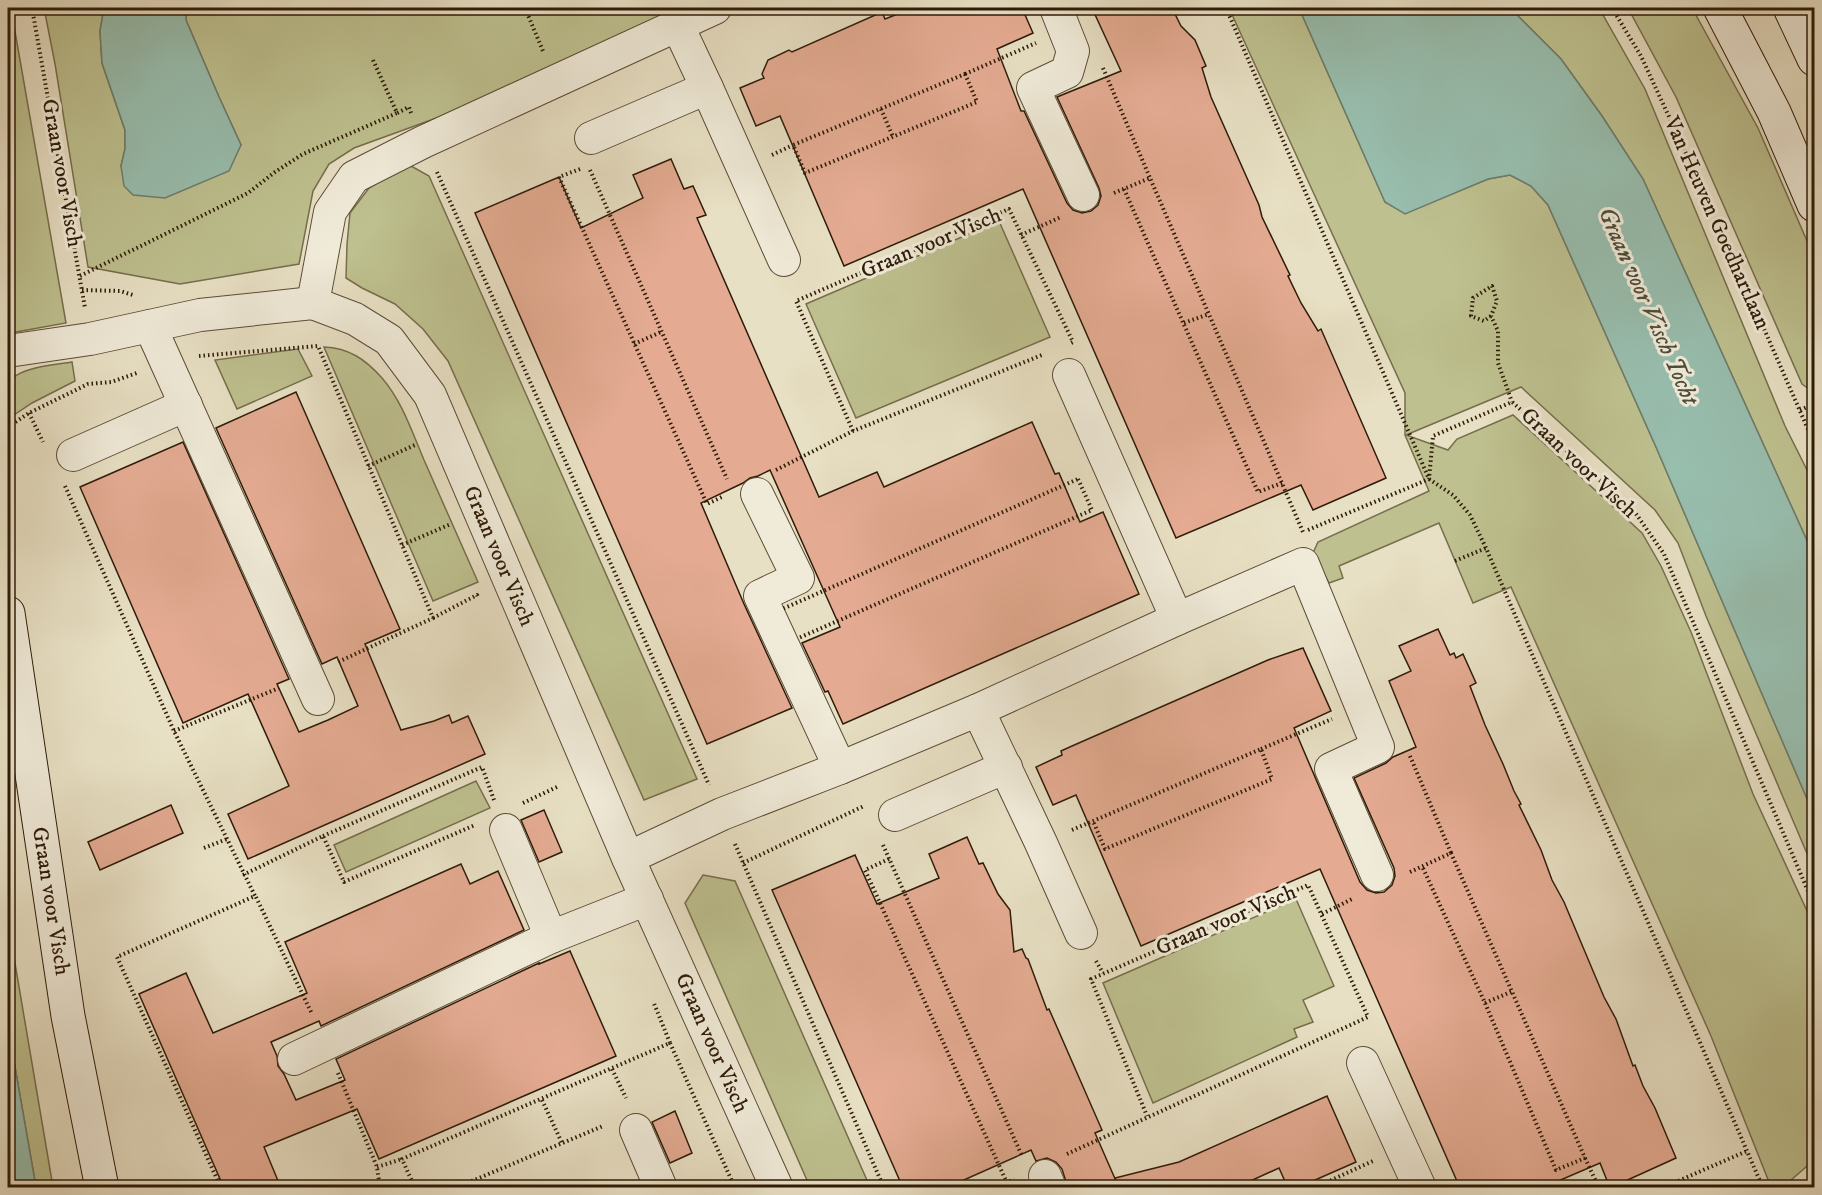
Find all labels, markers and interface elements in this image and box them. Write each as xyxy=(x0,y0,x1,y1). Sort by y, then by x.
street label: Graan voor Visch xyxy=(36,97,88,250)
street label: Van Heuven Goedhartlaan xyxy=(1657,112,1776,334)
street label: Graan voor Visch xyxy=(857,201,1006,285)
water label: Graan voor Visch Tocht xyxy=(1591,202,1706,411)
street label: Graan voor Visch xyxy=(1515,402,1643,524)
street label: Graan voor Visch xyxy=(457,482,541,631)
street label: Graan voor Visch xyxy=(26,825,76,978)
street label: Graan voor Visch xyxy=(1152,878,1301,962)
street label: Graan voor Visch xyxy=(669,969,755,1117)

